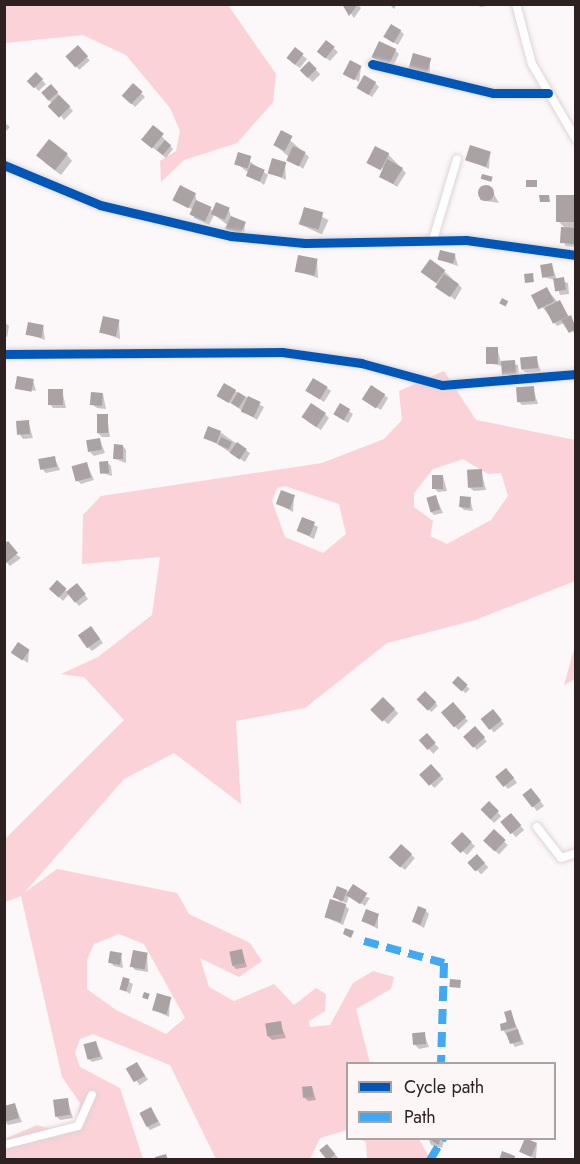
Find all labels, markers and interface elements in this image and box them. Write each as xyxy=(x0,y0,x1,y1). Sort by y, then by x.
legend xyxy=(346,1062,556,1140)
text: Cycle path xyxy=(404,1074,484,1100)
text: Path xyxy=(404,1104,436,1130)

